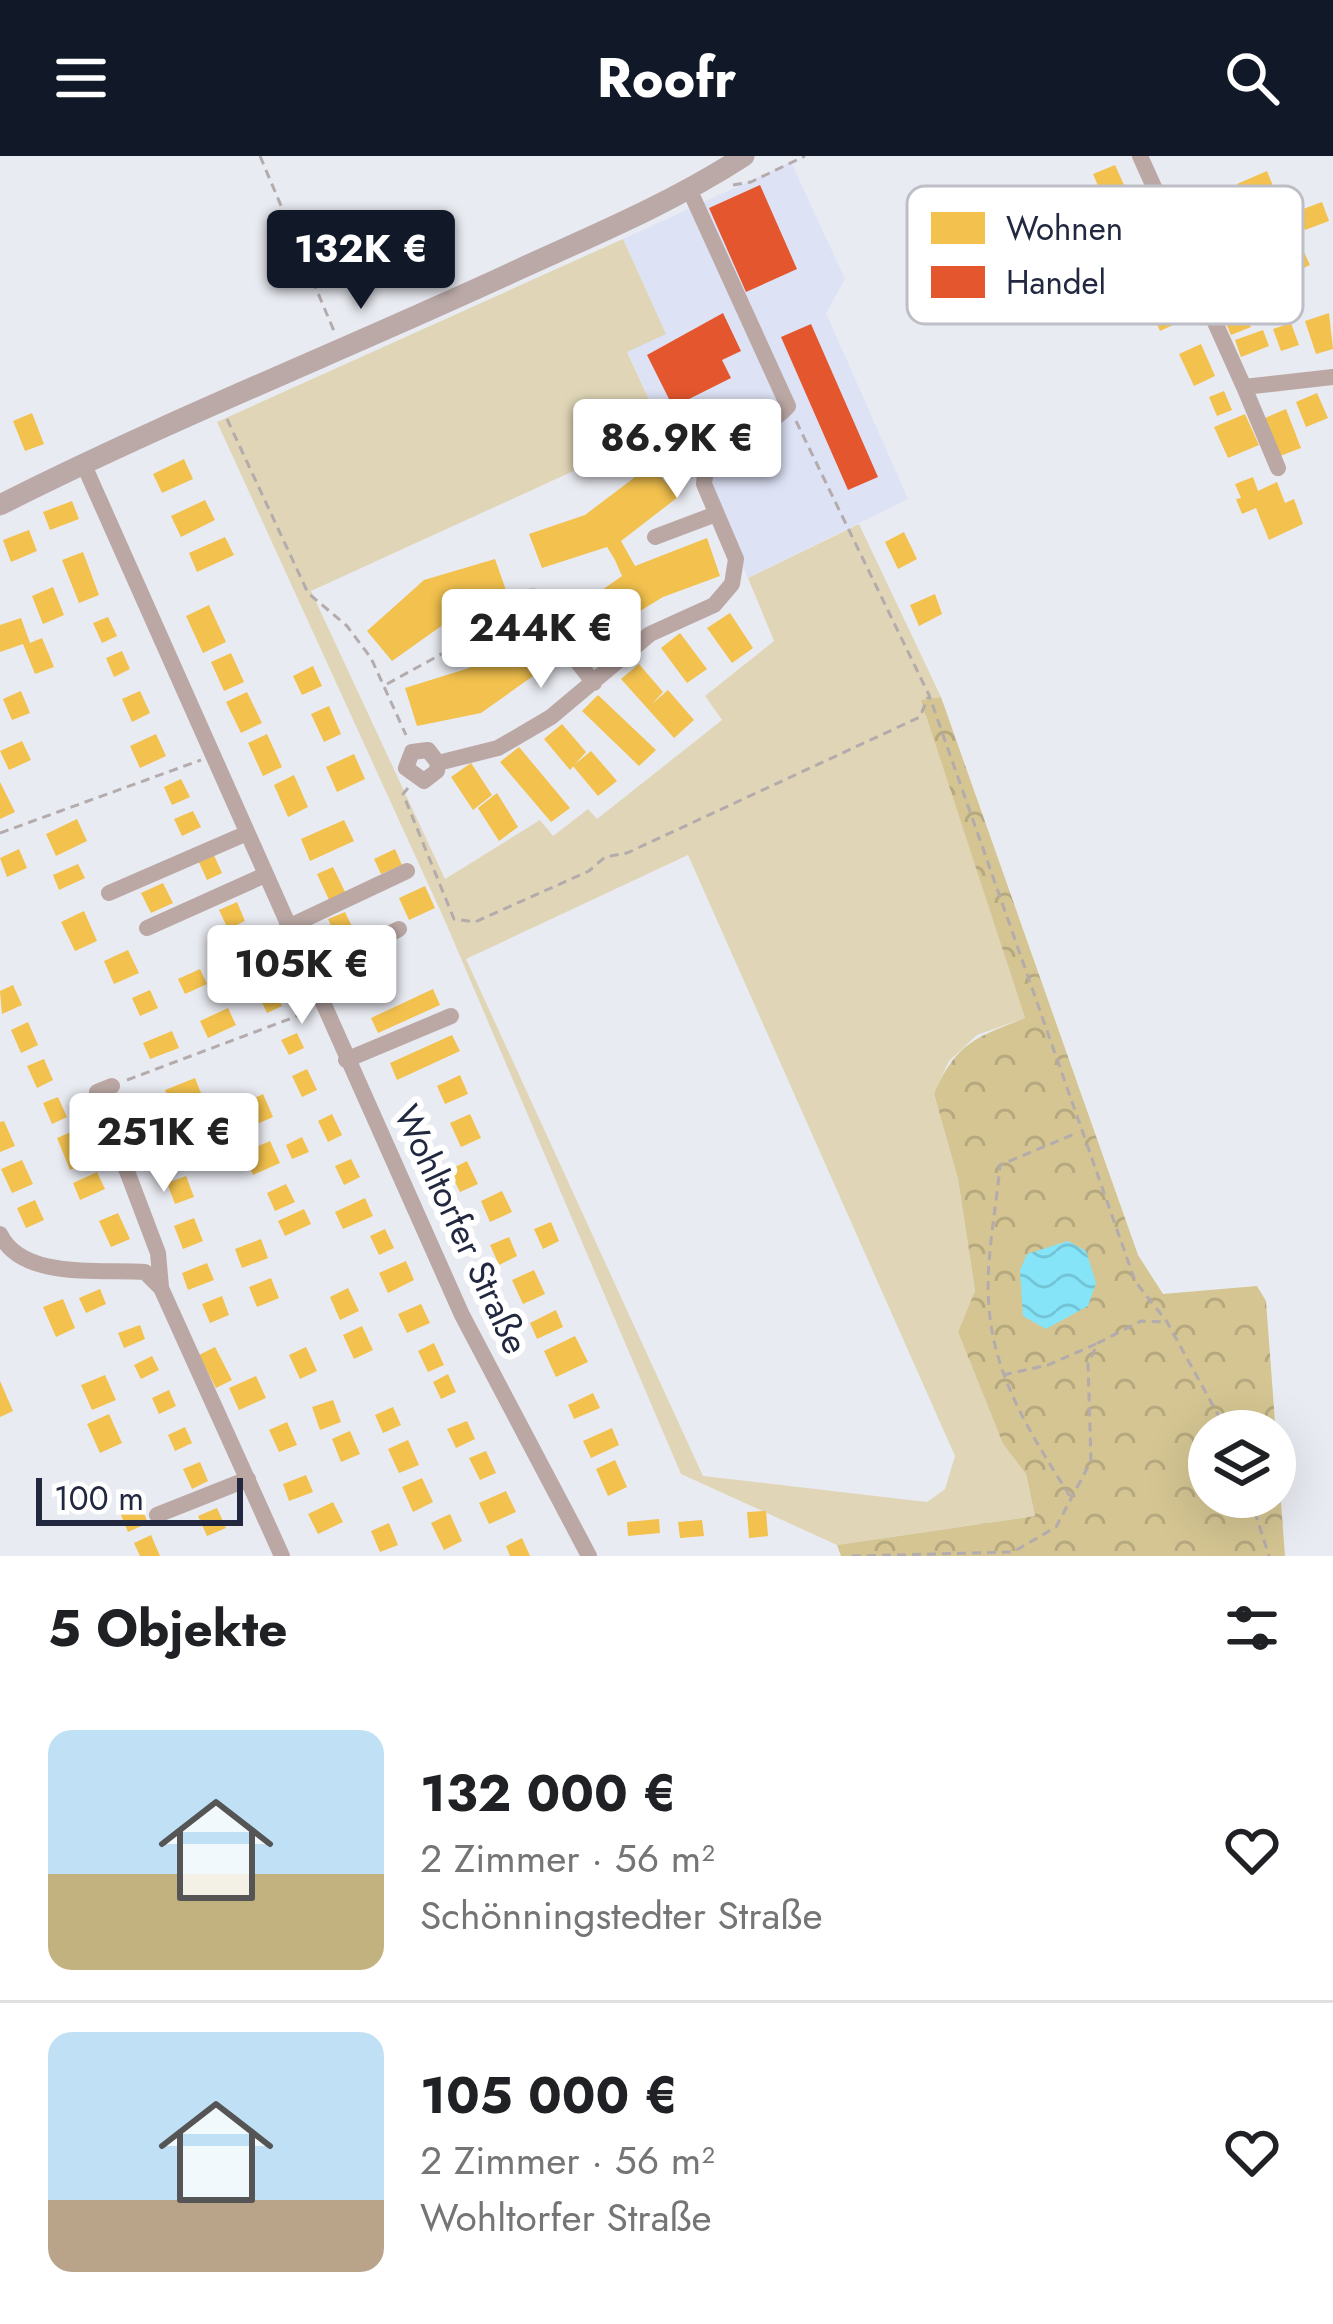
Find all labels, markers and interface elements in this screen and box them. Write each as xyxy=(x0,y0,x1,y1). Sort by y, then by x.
text: Roofr xyxy=(597,39,736,117)
icon: menu xyxy=(48,45,114,111)
icon: search xyxy=(1219,45,1285,111)
legend xyxy=(907,186,1303,324)
text: Wohnen xyxy=(1006,205,1123,252)
pin: 132K € xyxy=(263,210,459,312)
text: 132K € xyxy=(294,220,428,277)
text: Handel xyxy=(1006,259,1106,306)
pin: 86.9K € xyxy=(566,399,788,501)
text: 86.9K € xyxy=(600,409,754,466)
pin: 244K € xyxy=(443,589,639,691)
text: 244K € xyxy=(469,599,613,656)
pin: 105K € xyxy=(204,925,400,1027)
text: 105K € xyxy=(234,935,370,992)
pin: 251K € xyxy=(66,1093,262,1195)
street label: Wohltorfer Straße xyxy=(382,1096,542,1362)
text: 251K € xyxy=(96,1103,232,1160)
map controls xyxy=(1188,1410,1296,1518)
button: layers xyxy=(1188,1410,1296,1518)
scale bar xyxy=(36,1472,243,1525)
text: 100 m xyxy=(54,1475,144,1522)
text: 5 Objekte xyxy=(48,1591,288,1665)
icon: filters xyxy=(1219,1595,1285,1661)
text: 132 000 € xyxy=(420,1756,676,1830)
icon: home xyxy=(144,1778,288,1922)
icon: heart xyxy=(1219,1817,1285,1883)
text: 2 Zimmer · 56 m² xyxy=(420,1830,715,1887)
text: Schönningstedter Straße xyxy=(420,1887,822,1944)
text: 105 000 € xyxy=(420,2058,678,2132)
icon: home xyxy=(144,2080,288,2224)
icon: heart xyxy=(1219,2119,1285,2185)
text: 2 Zimmer · 56 m² xyxy=(420,2132,715,2189)
text: Wohltorfer Straße xyxy=(420,2189,712,2246)

